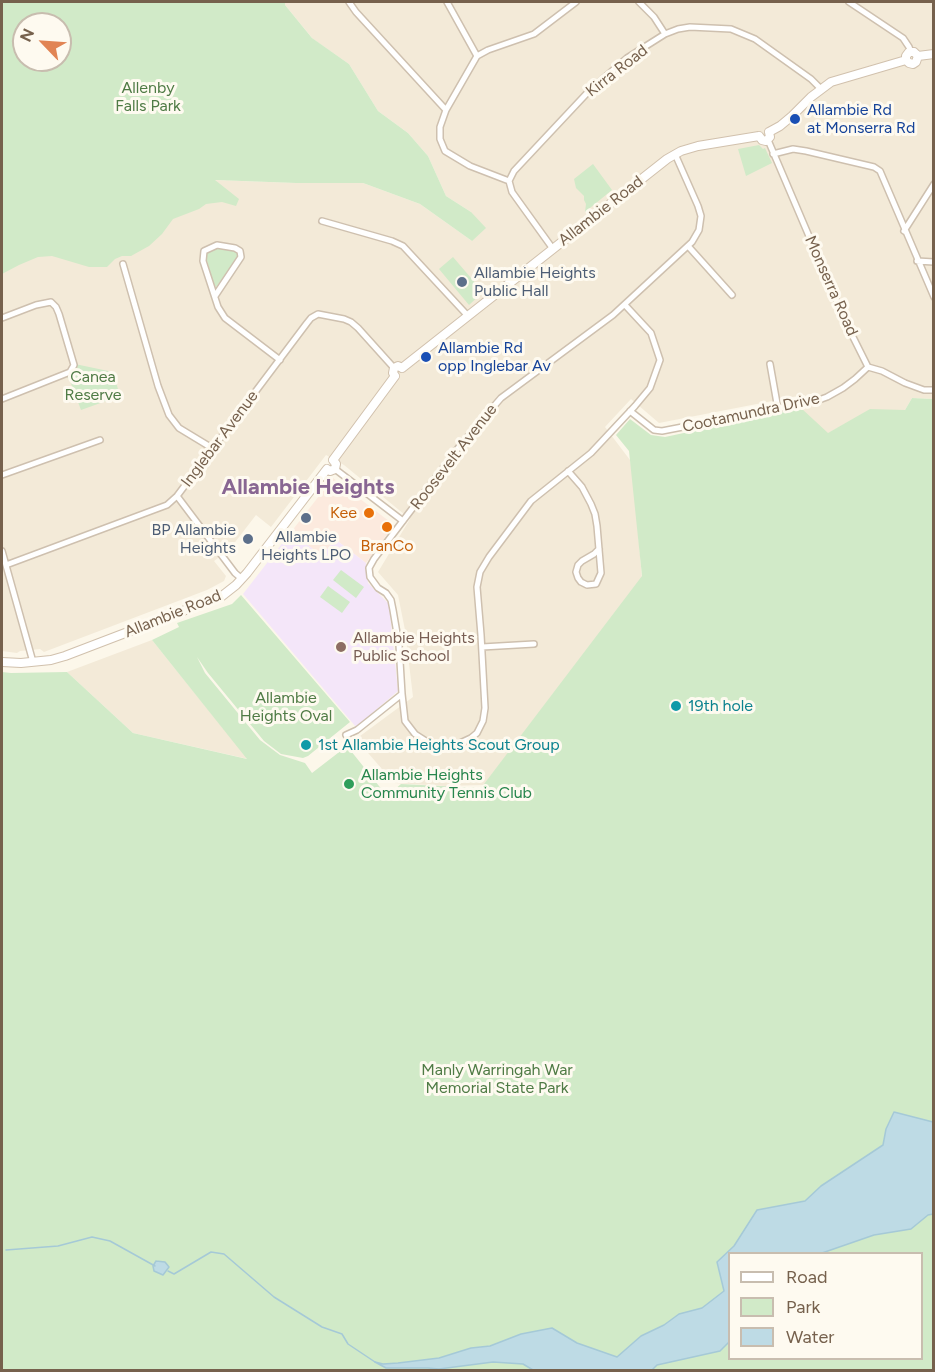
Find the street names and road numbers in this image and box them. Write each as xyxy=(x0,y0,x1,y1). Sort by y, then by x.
street label: Kirra Road xyxy=(582,41,652,101)
street label: Allambie Road xyxy=(555,172,647,250)
street label: Monserra Road xyxy=(800,233,862,339)
street label: Inglebar Avenue xyxy=(177,387,263,491)
street label: Cootamundra Drive xyxy=(681,389,821,437)
street label: Roosevelt Avenue xyxy=(407,400,501,514)
street label: Allambie Road xyxy=(122,586,224,642)

